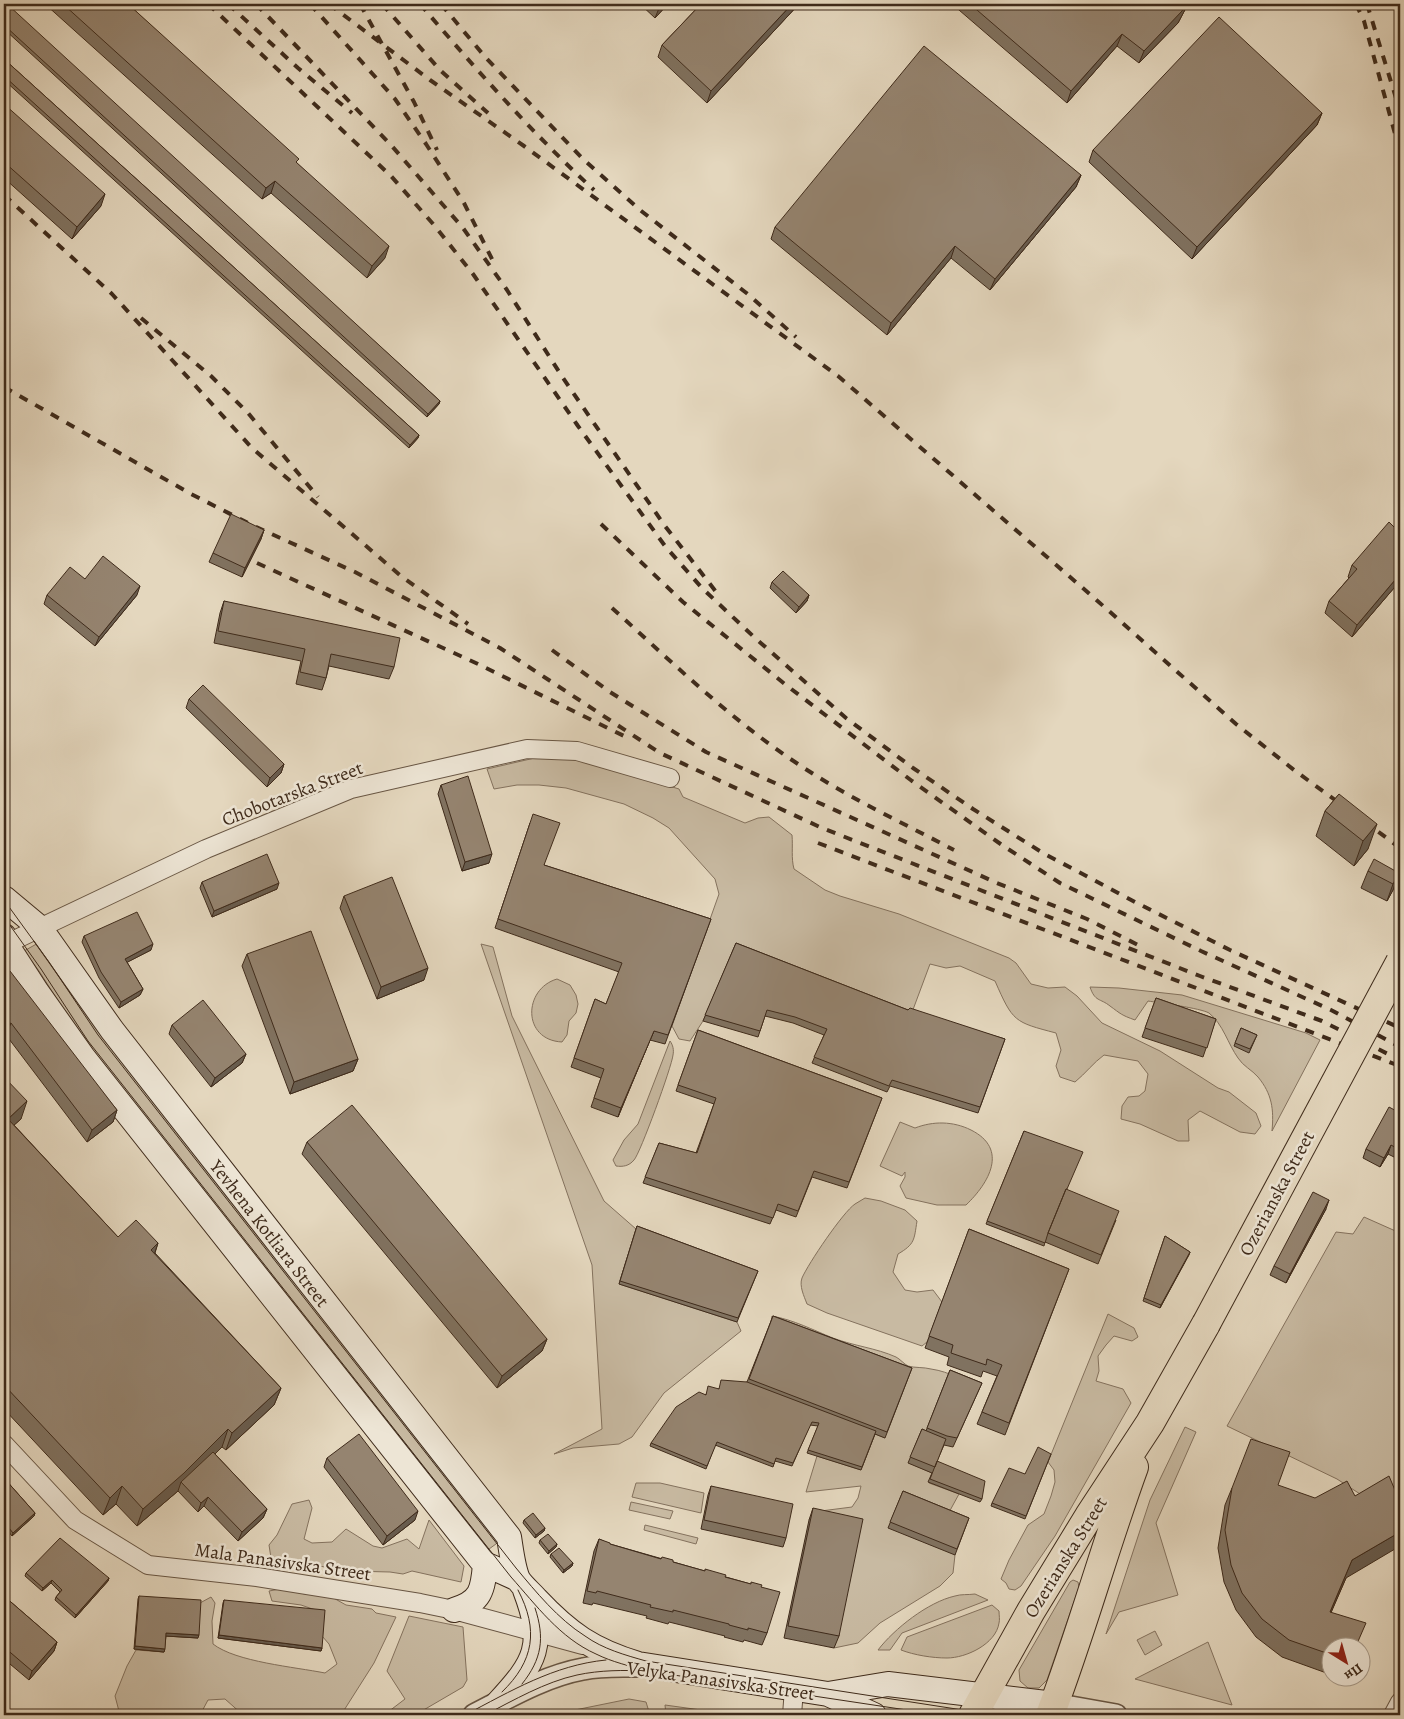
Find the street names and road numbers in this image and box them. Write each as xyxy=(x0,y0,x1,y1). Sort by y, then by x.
street label: Chobotarska Street xyxy=(218,755,367,833)
street label: Ozerianska Street xyxy=(1233,1126,1321,1261)
street label: Yevhena Kotliara Street xyxy=(203,1154,335,1313)
street label: Ozerianska Street xyxy=(1018,1492,1114,1623)
street label: Mala Panasivska Street xyxy=(193,1537,373,1587)
street label: Velyka Panasivska Street xyxy=(624,1655,816,1707)

